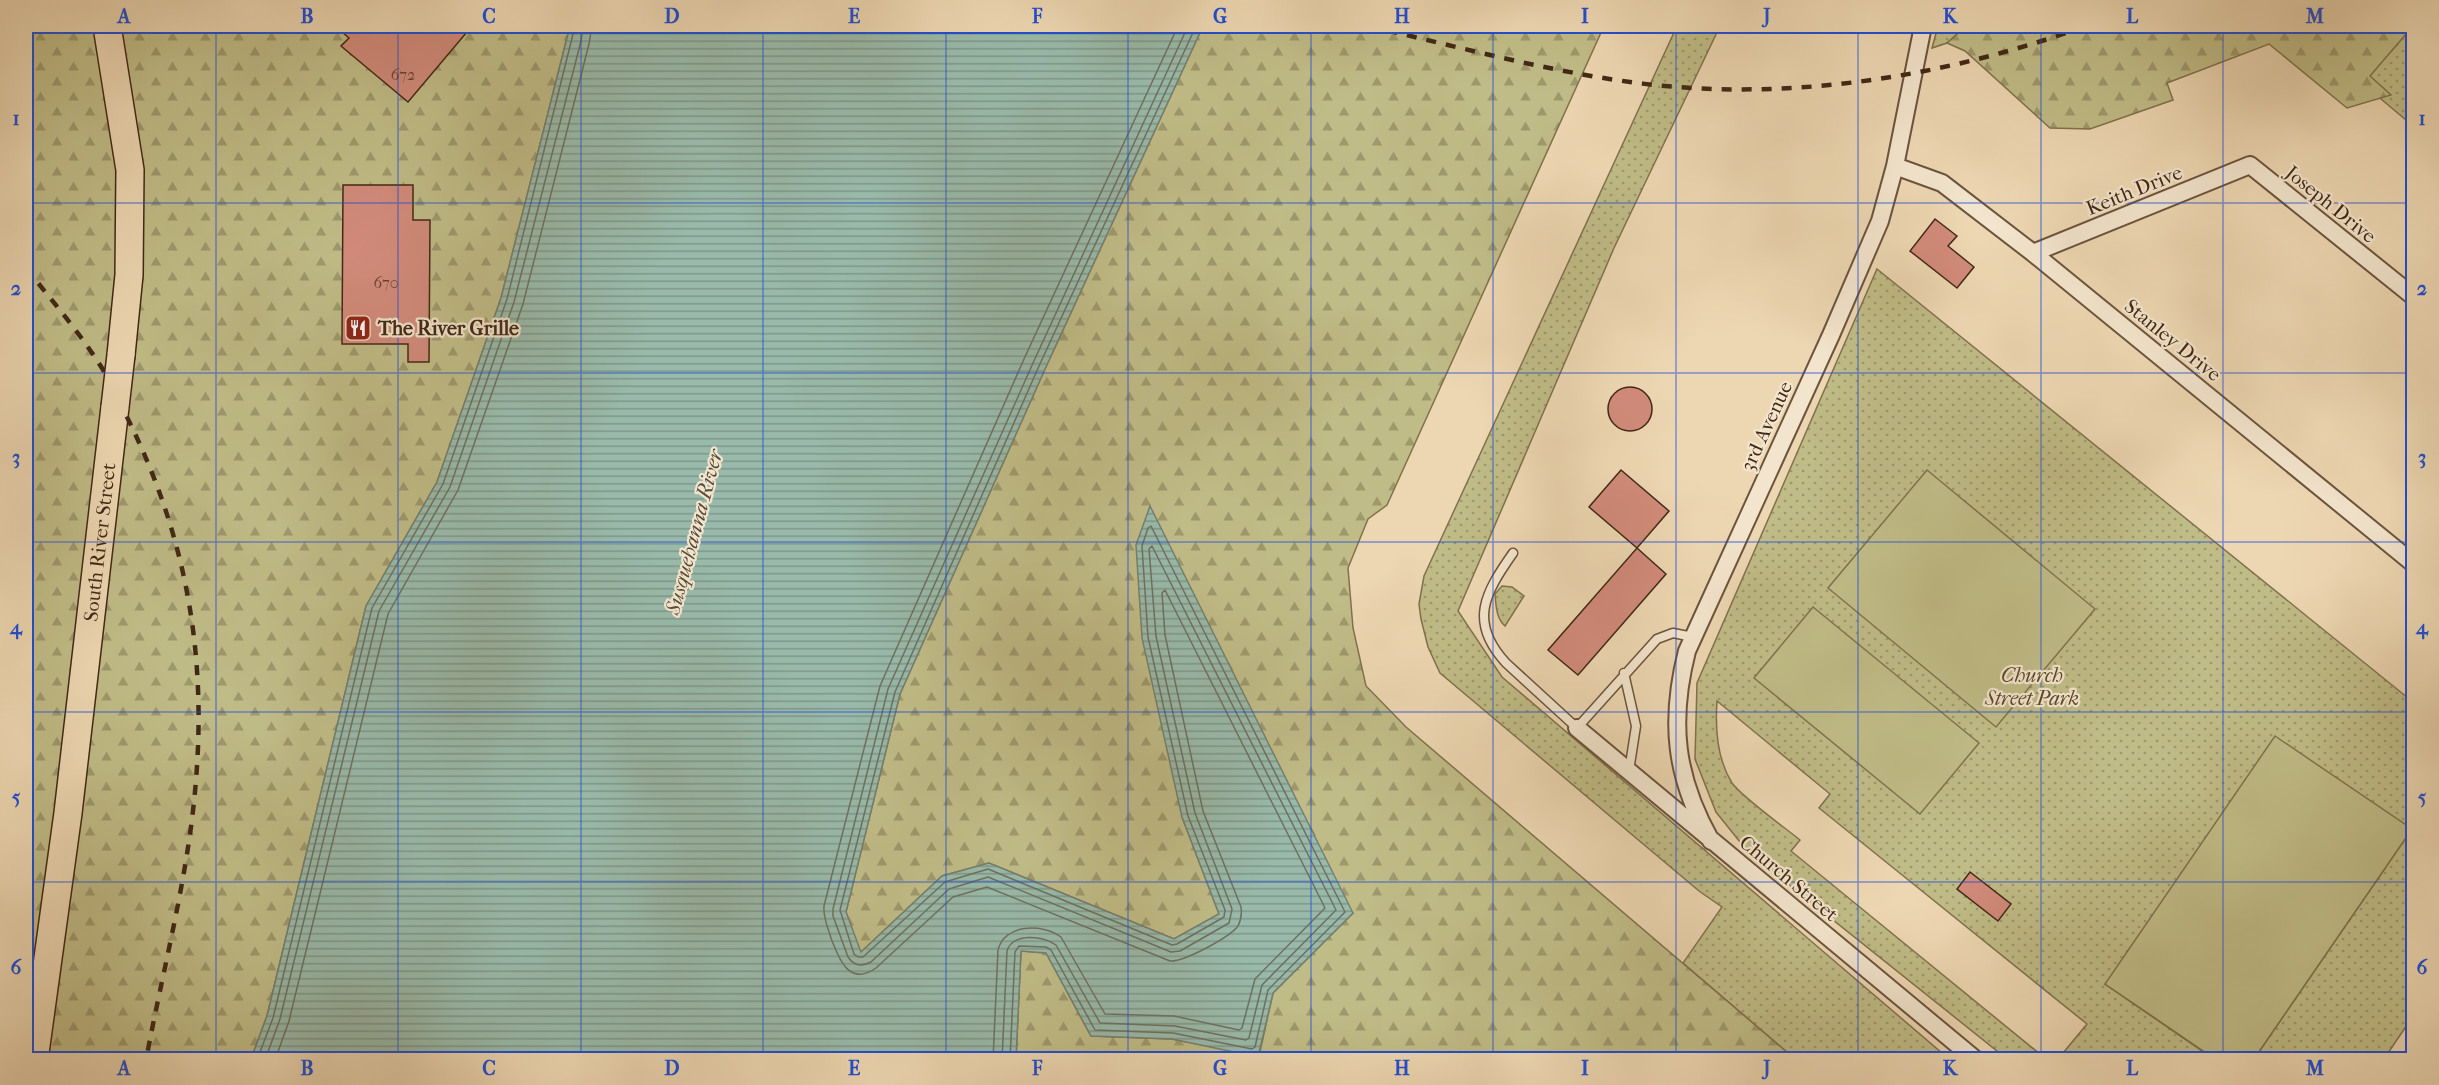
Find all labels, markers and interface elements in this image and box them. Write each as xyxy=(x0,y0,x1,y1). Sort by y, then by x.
text: A xyxy=(116,5,132,28)
text: B xyxy=(300,5,314,28)
text: C xyxy=(482,5,496,28)
text: D xyxy=(664,5,680,28)
text: E xyxy=(848,5,860,28)
text: F xyxy=(1031,5,1043,28)
text: G xyxy=(1213,5,1227,28)
text: H xyxy=(1394,5,1410,28)
text: I xyxy=(1581,5,1589,28)
text: J xyxy=(1761,5,1771,28)
text: K xyxy=(1943,5,1959,28)
text: L xyxy=(2126,5,2139,28)
text: M xyxy=(2305,5,2325,28)
house number: 672 xyxy=(391,65,415,84)
text: 1 xyxy=(12,107,20,130)
text: 1 xyxy=(2418,107,2426,130)
street label: Joseph Drive xyxy=(2279,160,2381,248)
street label: Keith Drive xyxy=(2083,161,2186,220)
house number: 670 xyxy=(373,273,399,292)
text: 2 xyxy=(11,277,21,300)
text: 2 xyxy=(2417,277,2427,300)
street label: Stanley Drive xyxy=(2120,295,2226,386)
restaurant icon: The River Grille xyxy=(343,313,373,343)
place label: The River Grille xyxy=(377,317,519,340)
street label: 3rd Avenue xyxy=(1736,378,1797,475)
water label: Susquehanna River xyxy=(660,445,728,618)
text: 3 xyxy=(12,446,20,469)
text: 3 xyxy=(2418,446,2426,469)
street label: South River Street xyxy=(79,462,120,623)
text: 4 xyxy=(9,616,23,640)
text: 4 xyxy=(2415,616,2429,640)
park label: Church Street Park xyxy=(1984,664,2079,710)
text: 5 xyxy=(12,786,21,809)
text: 5 xyxy=(2418,786,2427,809)
street label: Church Street xyxy=(1735,831,1843,926)
text: 6 xyxy=(11,956,23,979)
text: 6 xyxy=(2417,956,2429,979)
text: A xyxy=(116,1057,132,1080)
text: B xyxy=(300,1057,314,1080)
text: C xyxy=(482,1057,496,1080)
text: D xyxy=(664,1057,680,1080)
text: E xyxy=(848,1057,860,1080)
text: F xyxy=(1031,1057,1043,1080)
text: G xyxy=(1213,1057,1227,1080)
text: H xyxy=(1394,1057,1410,1080)
text: I xyxy=(1581,1057,1589,1080)
text: J xyxy=(1761,1057,1771,1080)
text: K xyxy=(1943,1057,1959,1080)
text: L xyxy=(2126,1057,2139,1080)
text: M xyxy=(2305,1057,2325,1080)

